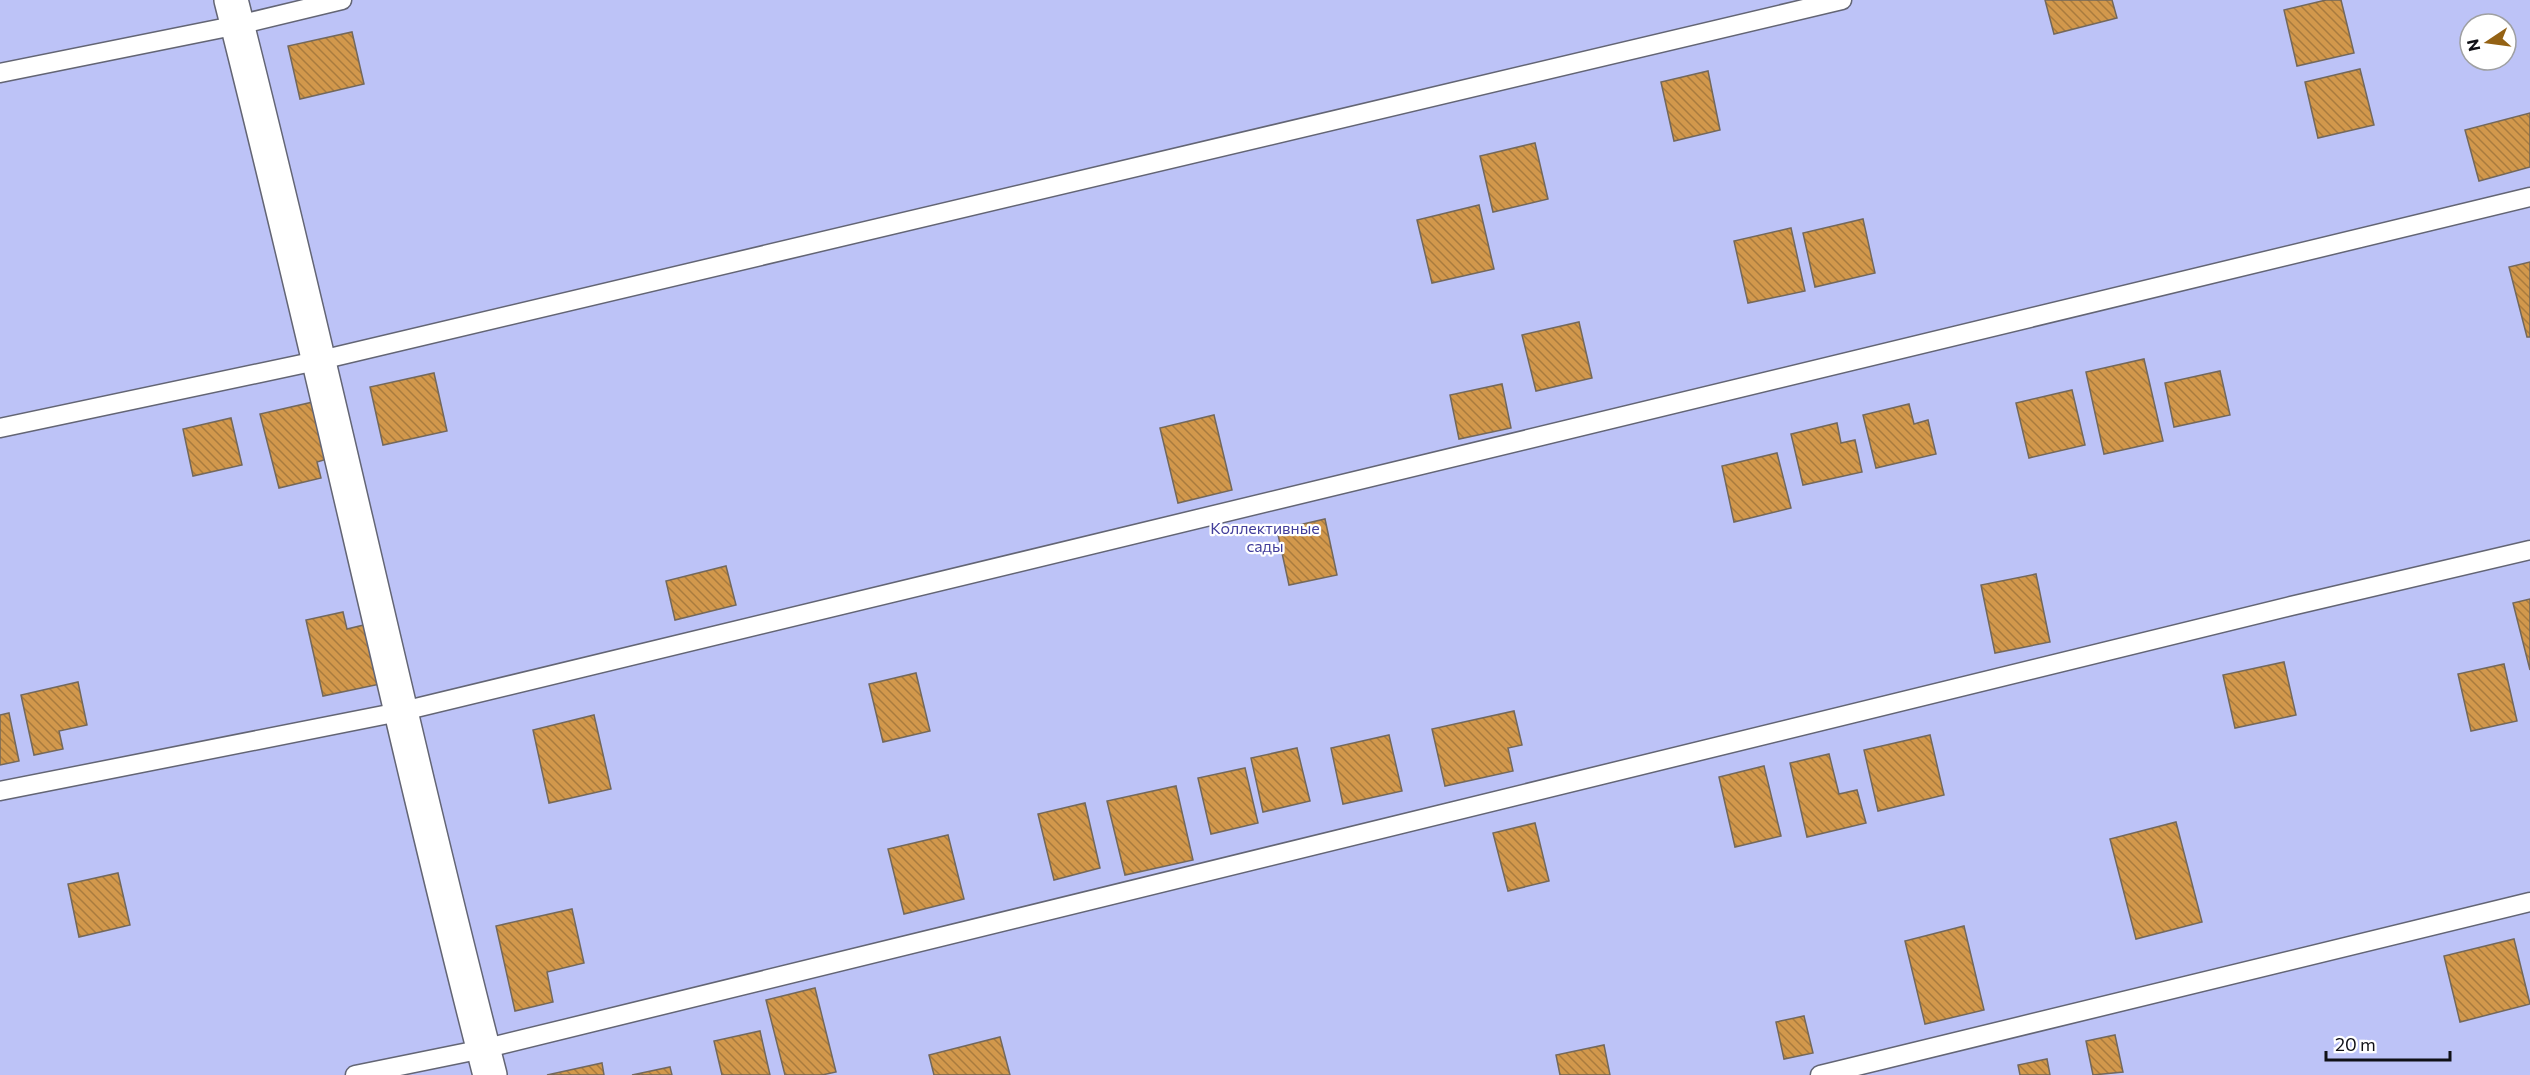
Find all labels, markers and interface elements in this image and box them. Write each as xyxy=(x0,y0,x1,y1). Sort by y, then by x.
north arrow xyxy=(2458,12,2518,72)
text: N xyxy=(2462,38,2484,53)
park label: Коллективные сады xyxy=(1210,518,1320,555)
scale bar xyxy=(2326,1024,2450,1062)
text: 20 m xyxy=(2335,1033,2376,1055)

